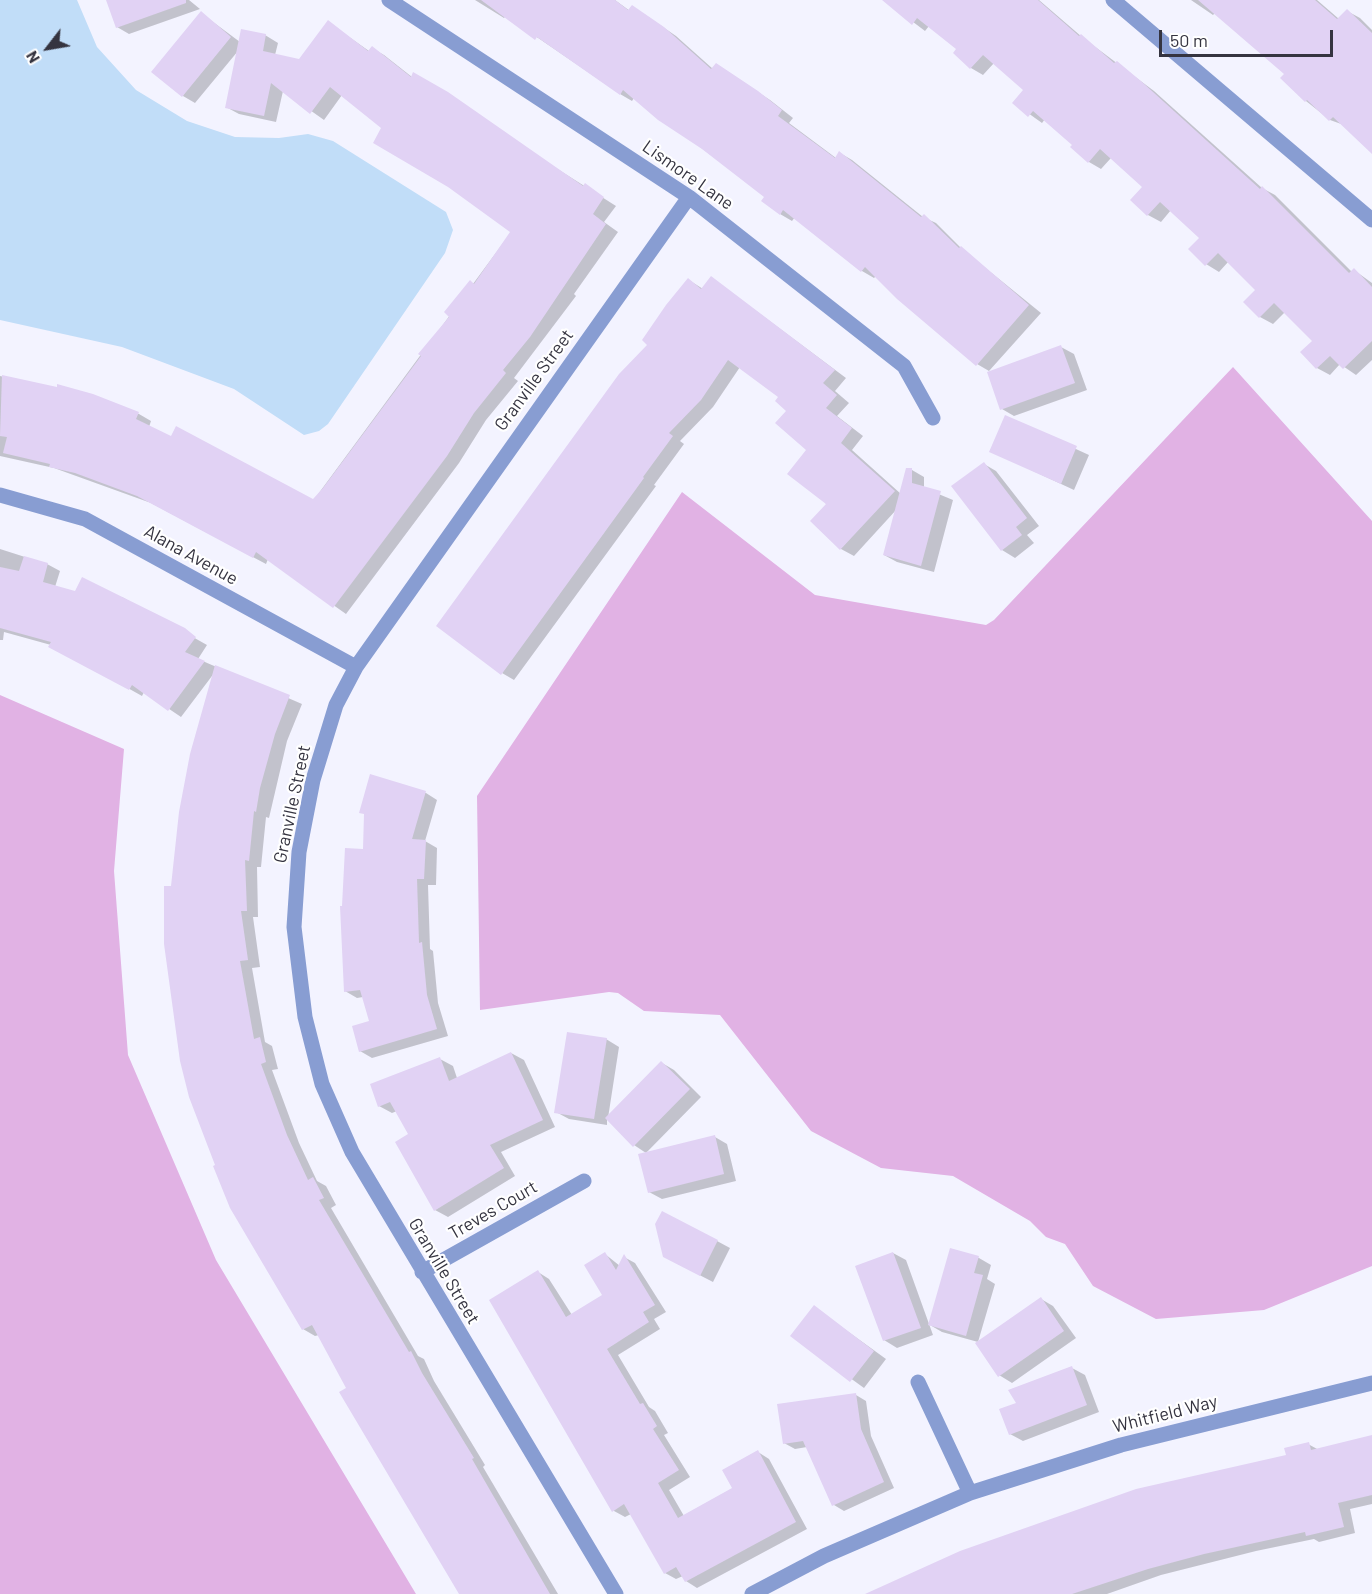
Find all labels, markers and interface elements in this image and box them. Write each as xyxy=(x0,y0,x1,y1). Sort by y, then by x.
north arrow xyxy=(18,18,78,78)
scale bar xyxy=(1162,18,1336,56)
text: 50 m xyxy=(1170,29,1208,51)
text: N xyxy=(21,48,43,67)
street label: Lismore Lane xyxy=(638,136,738,214)
street label: Granville Street xyxy=(490,325,578,435)
street label: Alana Avenue xyxy=(140,520,242,590)
street label: Granville Street xyxy=(269,743,315,865)
street label: Treves Court xyxy=(445,1176,541,1244)
street label: Granville Street xyxy=(404,1214,484,1328)
street label: Whitfield Way xyxy=(1110,1391,1220,1437)

